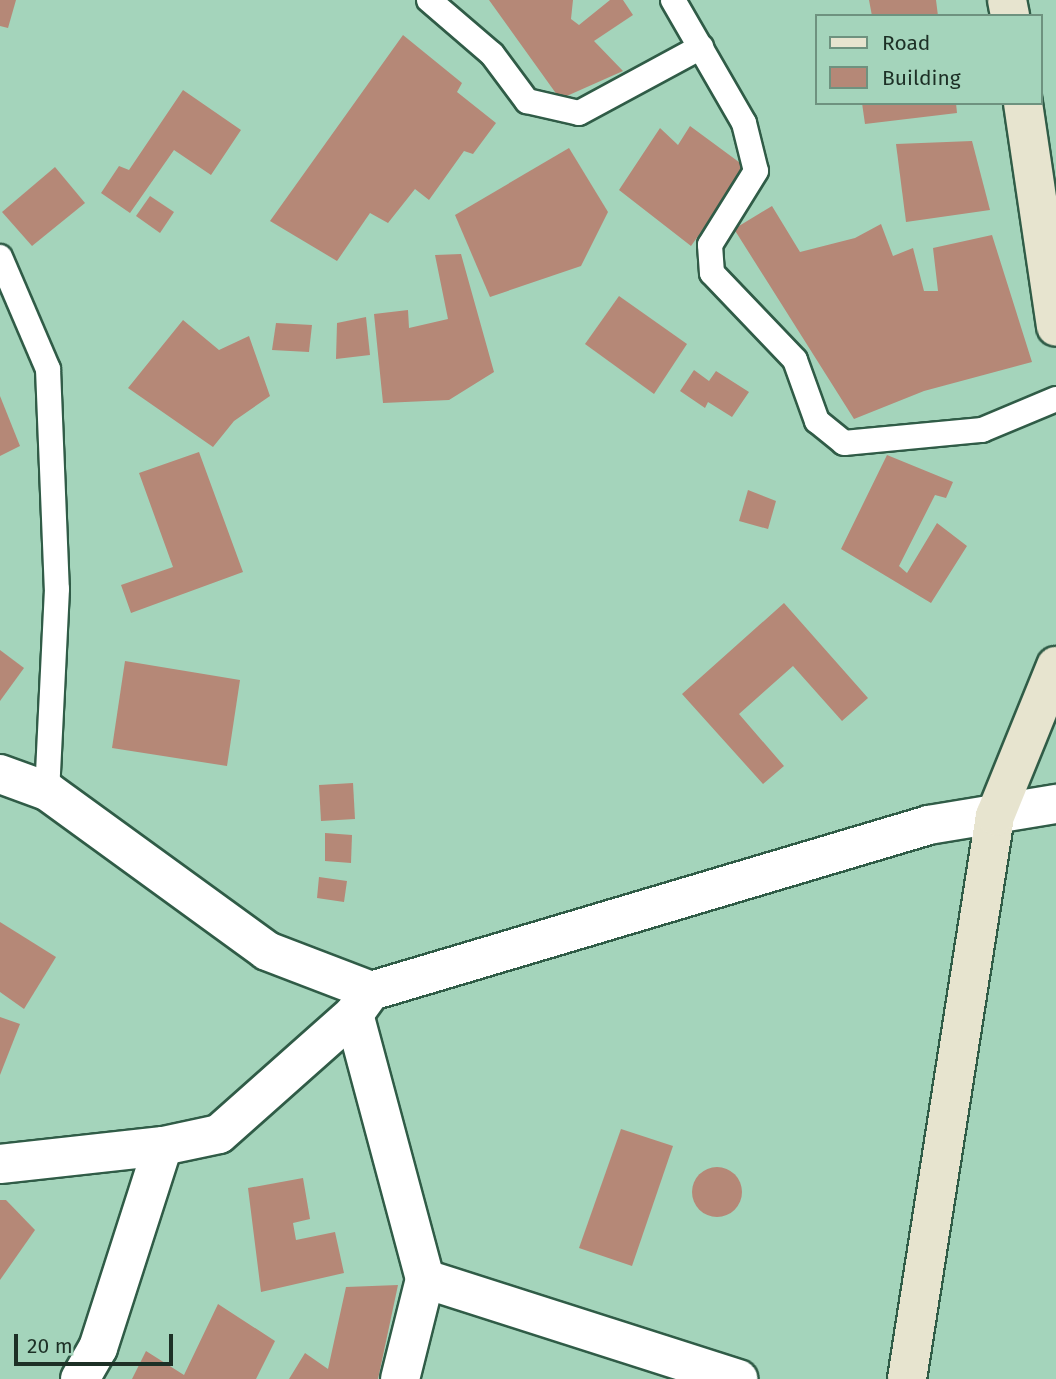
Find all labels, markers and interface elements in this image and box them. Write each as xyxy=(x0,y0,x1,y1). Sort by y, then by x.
legend xyxy=(814,14,1042,105)
text: Road xyxy=(882,30,930,56)
text: Building xyxy=(882,65,961,91)
scale bar xyxy=(18,1320,177,1364)
text: 20 m xyxy=(27,1333,73,1359)

